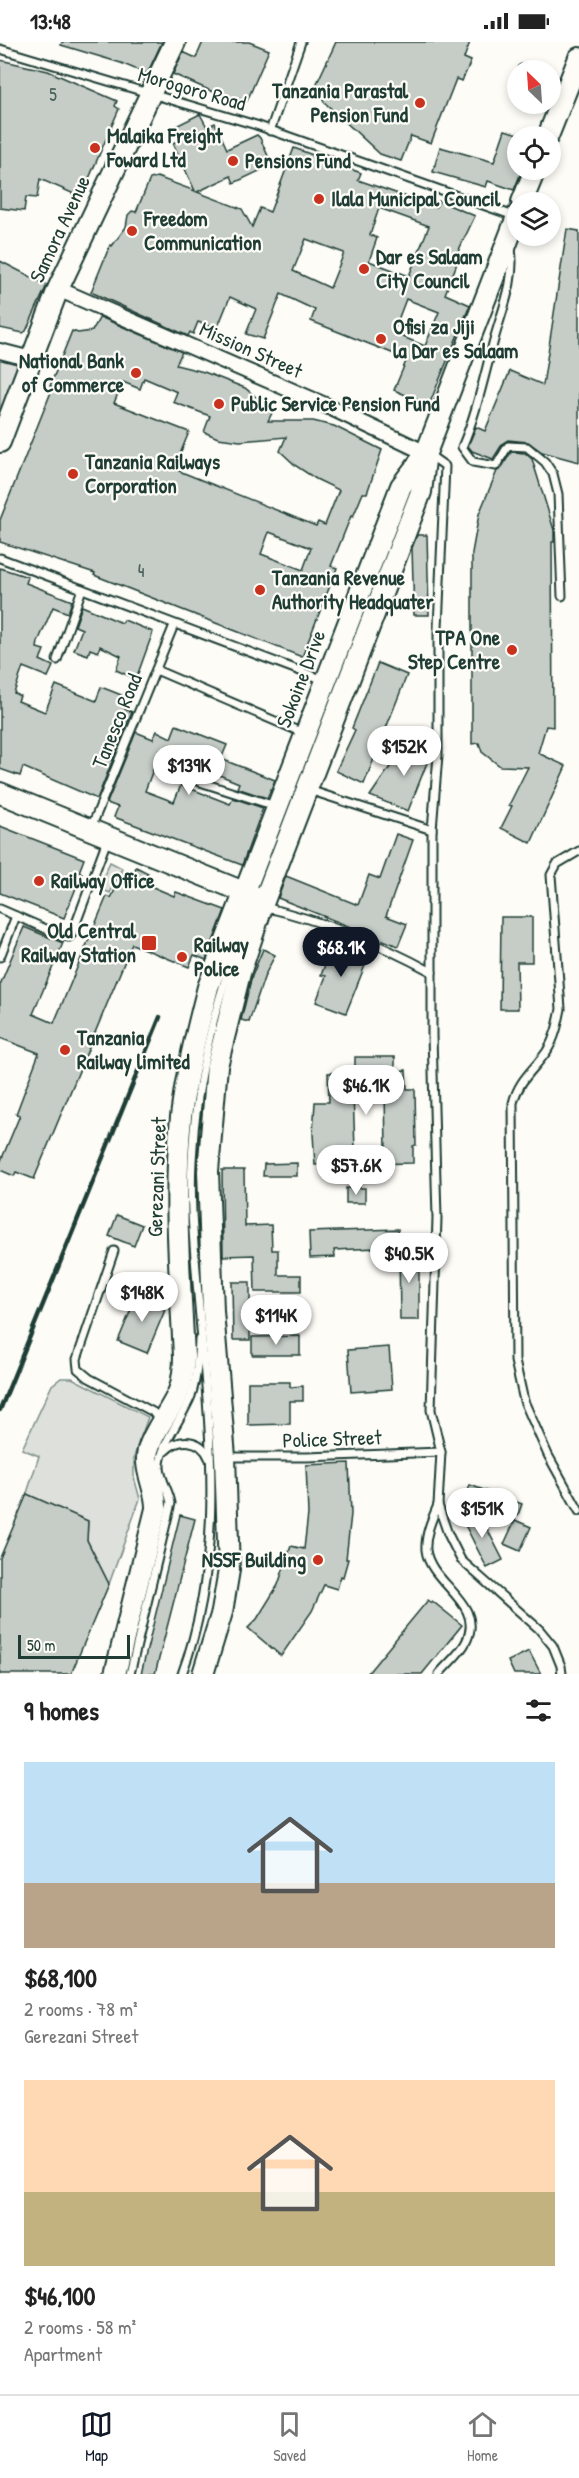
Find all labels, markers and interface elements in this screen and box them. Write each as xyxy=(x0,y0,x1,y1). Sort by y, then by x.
text: 13:48 xyxy=(30,6,71,36)
street label: Morogoro Road xyxy=(135,59,250,118)
north arrow xyxy=(507,60,561,114)
map controls xyxy=(507,60,561,246)
place label: Tanzania Parastal Pension Fund xyxy=(271,76,409,129)
house number: 5 xyxy=(49,82,57,107)
marker: Tanzania Parastal Pension Fund xyxy=(413,96,427,110)
place label: Malaika Freight Foward Ltd xyxy=(106,121,223,174)
button: locate xyxy=(507,126,561,180)
marker: Malaika Freight Foward Ltd xyxy=(88,141,102,155)
place label: Pensions Fund xyxy=(245,146,351,175)
marker: Pensions Fund xyxy=(226,154,240,168)
street label: Samora Avenue xyxy=(22,171,97,287)
place label: Ilala Municipal Council xyxy=(331,184,501,214)
marker: Ilala Municipal Council xyxy=(312,192,326,206)
button: layers xyxy=(507,192,561,246)
place label: Freedom Communication xyxy=(143,204,261,257)
marker: Freedom Communication xyxy=(125,224,139,238)
place label: Dar es Salaam City Council xyxy=(376,242,483,296)
marker: Dar es Salaam City Council xyxy=(357,262,371,276)
place label: Ofisi za Jiji la Dar es Salaam xyxy=(393,312,518,365)
street label: Mission Street xyxy=(195,314,308,385)
marker: Ofisi za Jiji la Dar es Salaam xyxy=(374,332,388,346)
place label: National Bank of Commerce xyxy=(19,346,125,399)
marker: National Bank of Commerce xyxy=(129,366,143,380)
place label: Public Service Pension Fund xyxy=(231,389,440,418)
marker: Public Service Pension Fund xyxy=(212,397,226,411)
place label: Tanzania Railways Corporation xyxy=(84,447,220,501)
marker: Tanzania Railways Corporation xyxy=(66,467,80,481)
house number: 4 xyxy=(138,558,145,583)
place label: Tanzania Revenue Authority Headquater xyxy=(271,563,434,617)
marker: Tanzania Revenue Authority Headquater xyxy=(253,583,267,597)
place label: TPA One Step Centre xyxy=(408,623,501,677)
street label: Sokoine Drive xyxy=(269,626,332,732)
marker: TPA One Step Centre xyxy=(505,643,519,657)
street label: Tanesco Road xyxy=(84,669,149,773)
pin: $152K xyxy=(362,726,446,777)
text: $152K xyxy=(381,732,427,759)
pin: $139K xyxy=(147,745,231,796)
text: $139K xyxy=(167,751,211,778)
place label: Railway Office xyxy=(51,866,155,896)
marker: Railway Office xyxy=(32,874,46,888)
place label: Old Central Railway Station xyxy=(21,916,136,970)
pin: $68.1K xyxy=(292,927,390,978)
place label: Railway Police xyxy=(194,930,249,983)
text: $68.1K xyxy=(317,933,365,960)
marker: Old Central Railway Station xyxy=(140,934,158,952)
marker: Railway Police xyxy=(175,950,189,964)
place label: Tanzania Railway limited xyxy=(76,1023,191,1077)
marker: Tanzania Railway limited xyxy=(58,1043,72,1057)
pin: $46.1K xyxy=(317,1065,415,1116)
text: $46.1K xyxy=(342,1071,390,1098)
street label: Gerezani Street xyxy=(140,1116,173,1237)
pin: $57.6K xyxy=(307,1145,405,1196)
text: $57.6K xyxy=(330,1151,382,1178)
pin: $40.5K xyxy=(360,1233,458,1284)
text: $40.5K xyxy=(384,1239,434,1266)
pin: $148K xyxy=(100,1272,184,1323)
text: $148K xyxy=(120,1278,164,1305)
pin: $114K xyxy=(234,1295,318,1346)
text: $114K xyxy=(255,1301,297,1328)
street label: Police Street xyxy=(282,1422,383,1455)
pin: $151K xyxy=(440,1488,524,1539)
text: $151K xyxy=(460,1494,504,1521)
place label: NSSF Building xyxy=(202,1545,306,1575)
marker: NSSF Building xyxy=(311,1553,325,1567)
scale bar xyxy=(18,1632,130,1660)
text: 50 m xyxy=(27,1634,56,1656)
text: 9 homes xyxy=(24,1693,99,1728)
icon: filters xyxy=(522,1694,555,1727)
icon: home xyxy=(236,1801,344,1909)
text: $68,100 xyxy=(24,1960,97,1995)
text: 2 rooms · 78 m² xyxy=(24,1995,138,2022)
text: Gerezani Street xyxy=(24,2022,138,2049)
icon: home xyxy=(236,2119,344,2227)
text: $46,100 xyxy=(24,2278,95,2313)
text: 2 rooms · 58 m² xyxy=(24,2313,136,2340)
text: Apartment xyxy=(24,2340,102,2367)
tab: Map xyxy=(80,2408,113,2466)
tab: Saved xyxy=(273,2408,306,2466)
tab: Home xyxy=(466,2408,499,2466)

